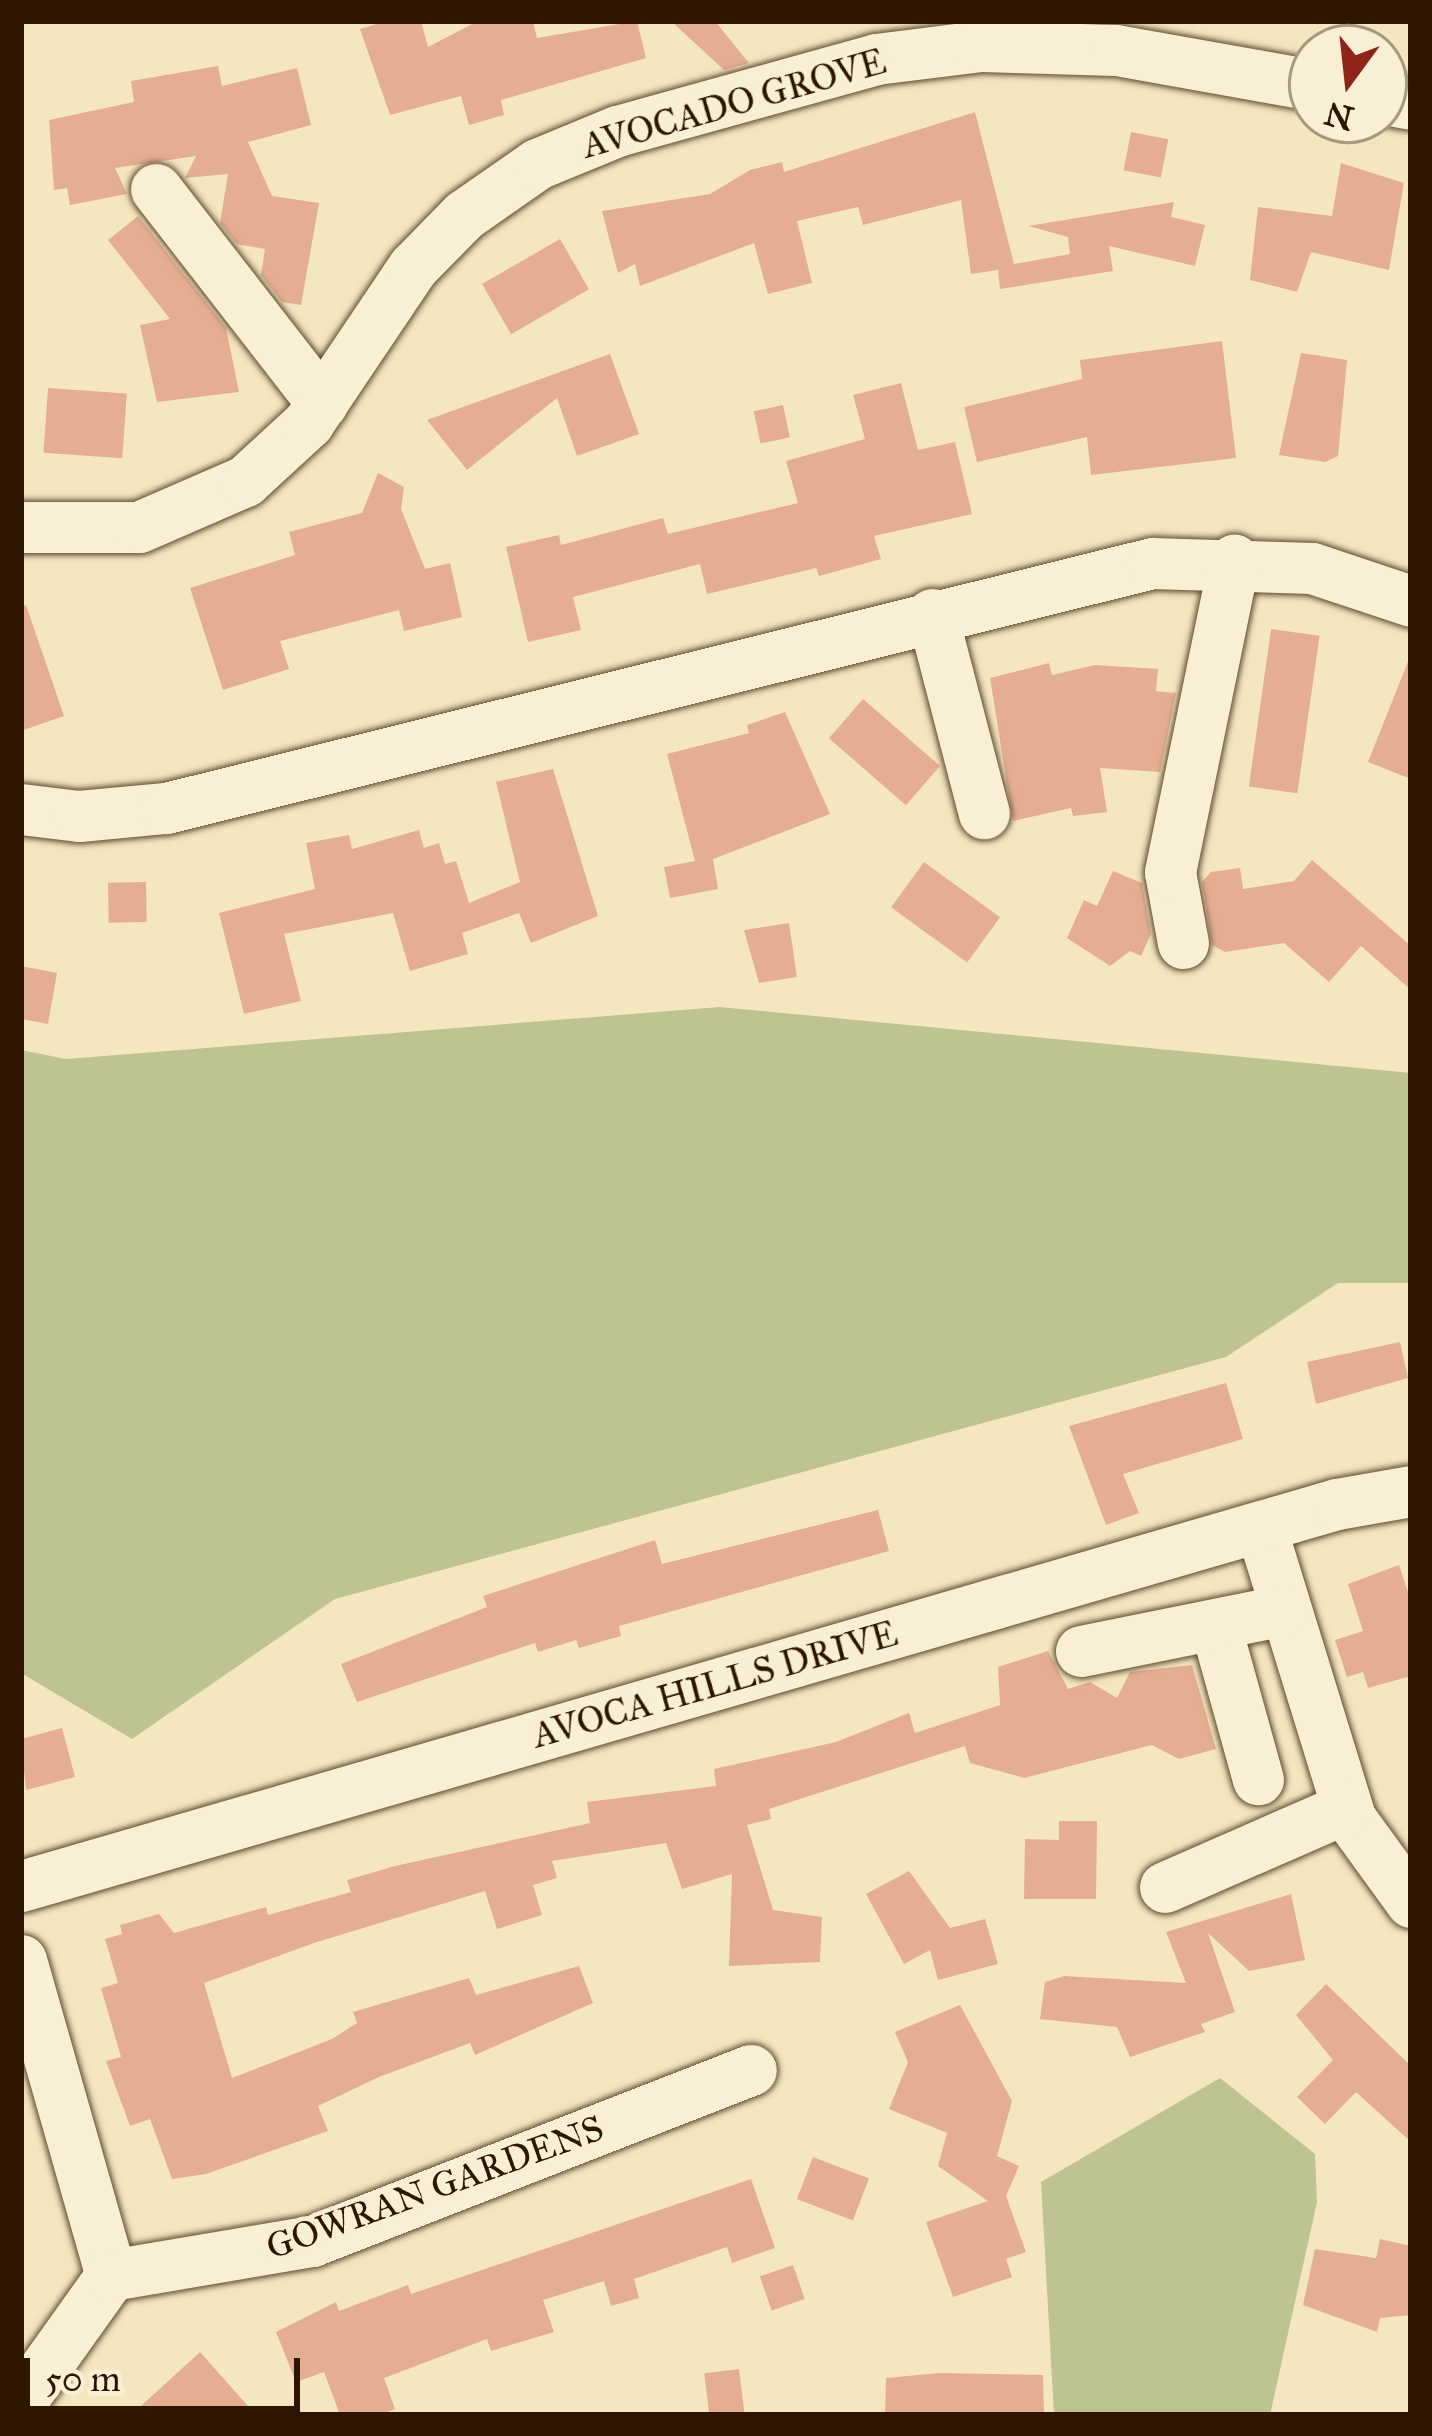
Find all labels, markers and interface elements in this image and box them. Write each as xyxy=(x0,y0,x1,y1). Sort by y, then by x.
north arrow xyxy=(1288,24,1408,144)
street label: AVOCADO GROVE xyxy=(577,40,891,168)
text: N xyxy=(1321,93,1358,139)
street label: AVOCA HILLS DRIVE xyxy=(527,1612,903,1758)
street label: GOWRAN GARDENS xyxy=(260,2107,610,2269)
scale bar xyxy=(30,2334,306,2408)
text: 50 m xyxy=(45,2357,121,2401)

